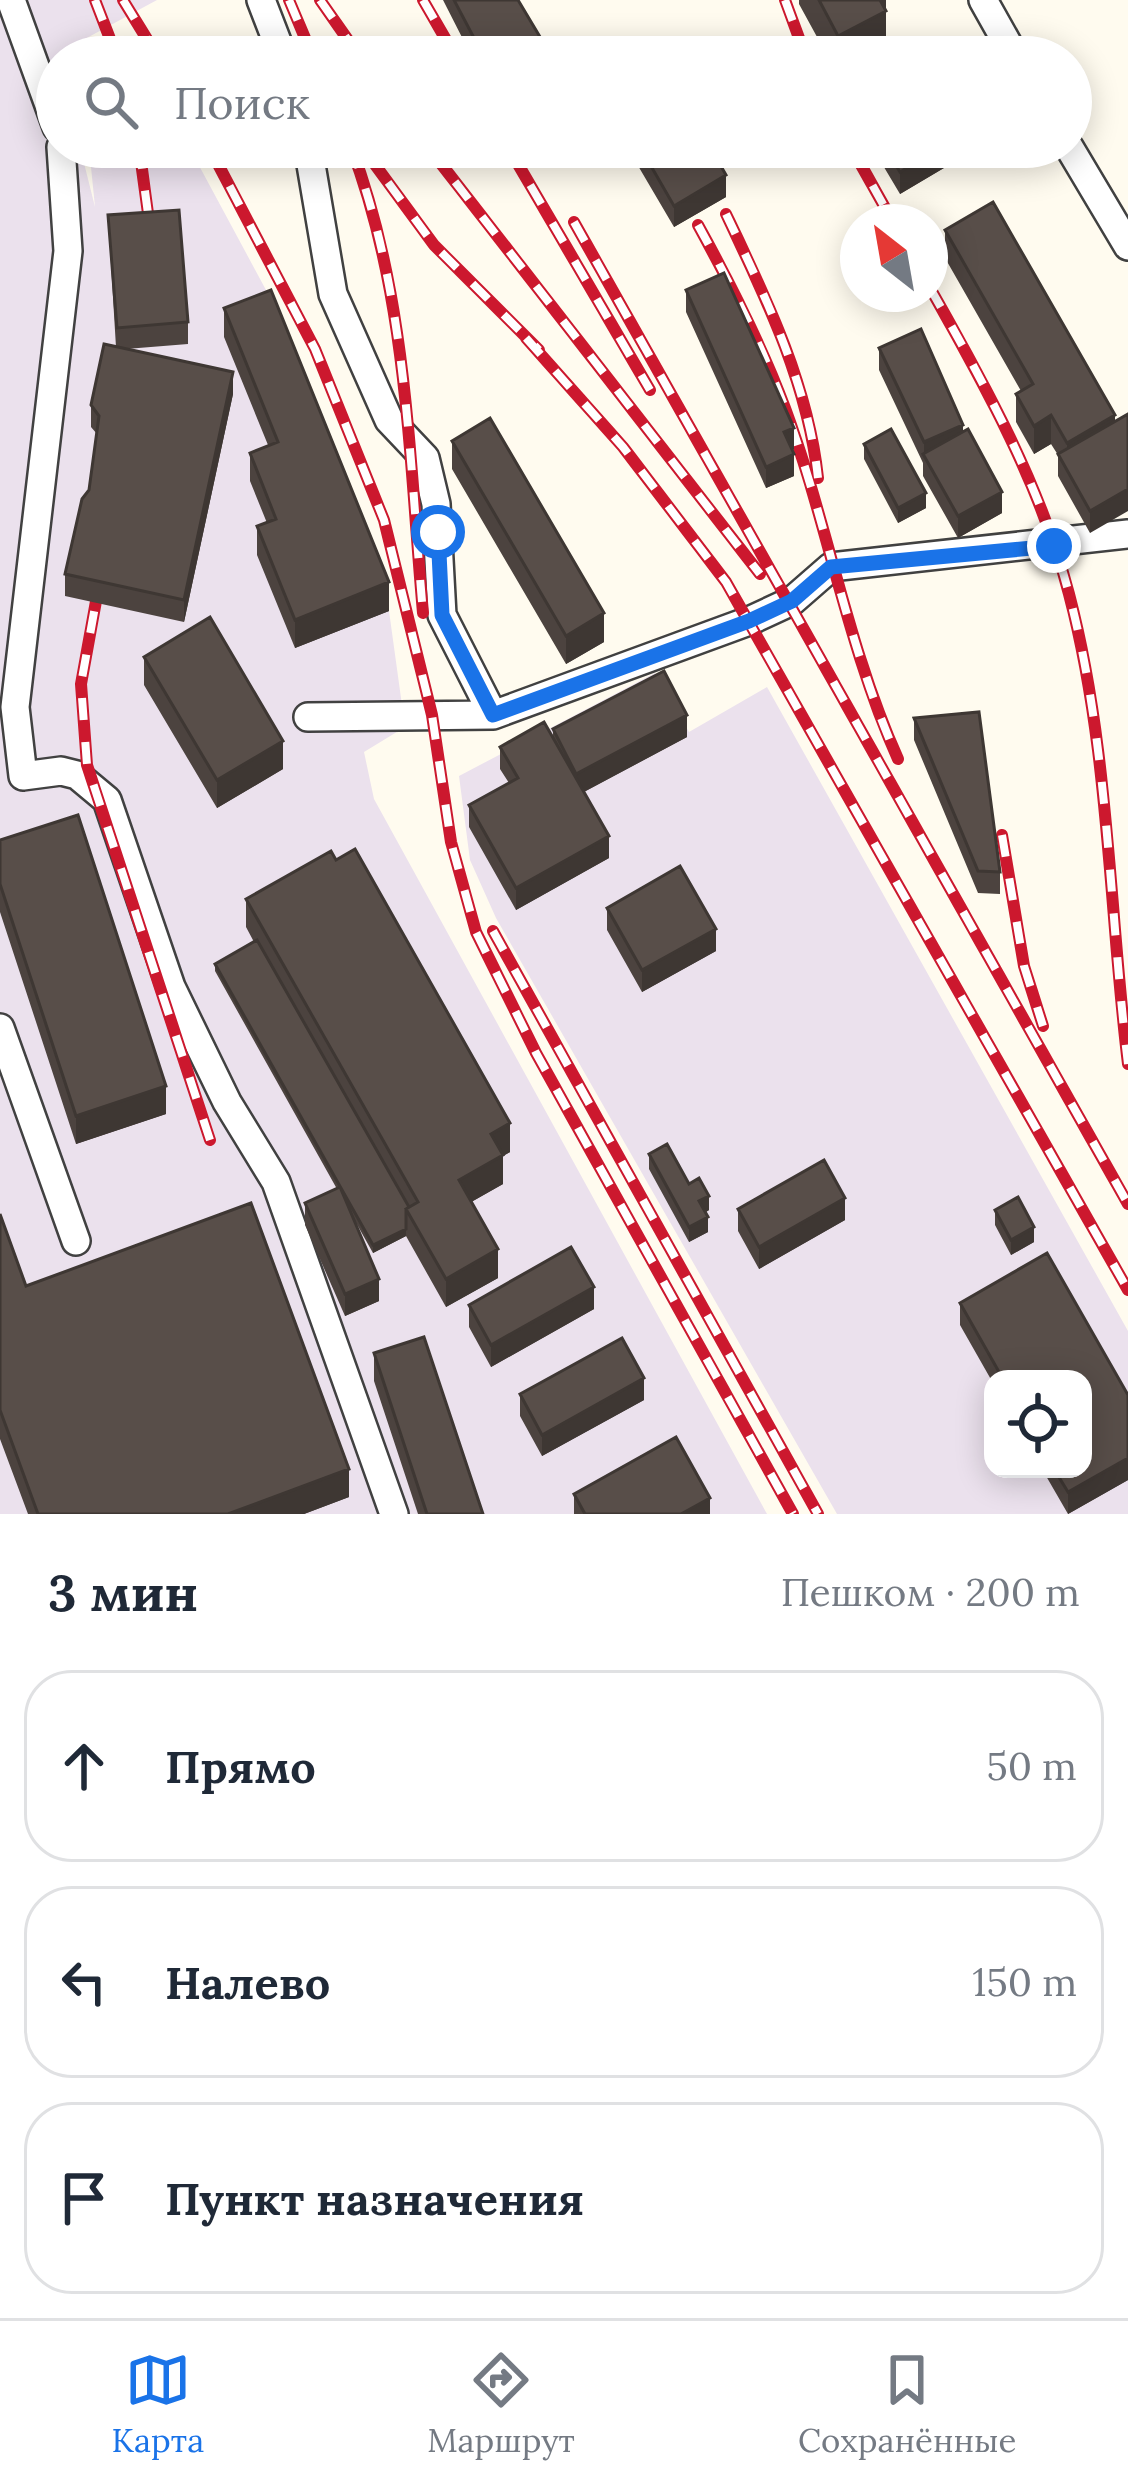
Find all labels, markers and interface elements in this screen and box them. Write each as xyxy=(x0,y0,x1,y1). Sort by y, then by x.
search box xyxy=(36,36,1092,168)
icon: search xyxy=(78,69,144,135)
text: Поиск xyxy=(174,74,310,131)
north arrow xyxy=(840,204,948,312)
route start xyxy=(411,505,465,559)
route end xyxy=(1027,519,1081,573)
map controls xyxy=(984,1370,1092,1478)
button: locate xyxy=(984,1370,1092,1478)
text: 3 мин xyxy=(48,1560,198,1625)
text: Пешком · 200 m xyxy=(781,1567,1080,1617)
icon: ahead xyxy=(51,1733,117,1799)
text: Прямо xyxy=(165,1738,316,1795)
text: 50 m xyxy=(986,1741,1077,1791)
icon: left xyxy=(51,1949,117,2015)
text: Налево xyxy=(165,1954,330,2011)
text: 150 m xyxy=(972,1957,1077,2007)
icon: arrive xyxy=(51,2165,117,2231)
text: Пункт назначения xyxy=(165,2170,584,2227)
tab: Карта xyxy=(112,2347,204,2461)
tab: Маршрут xyxy=(427,2347,575,2461)
tab: Сохранённые xyxy=(798,2347,1016,2461)

